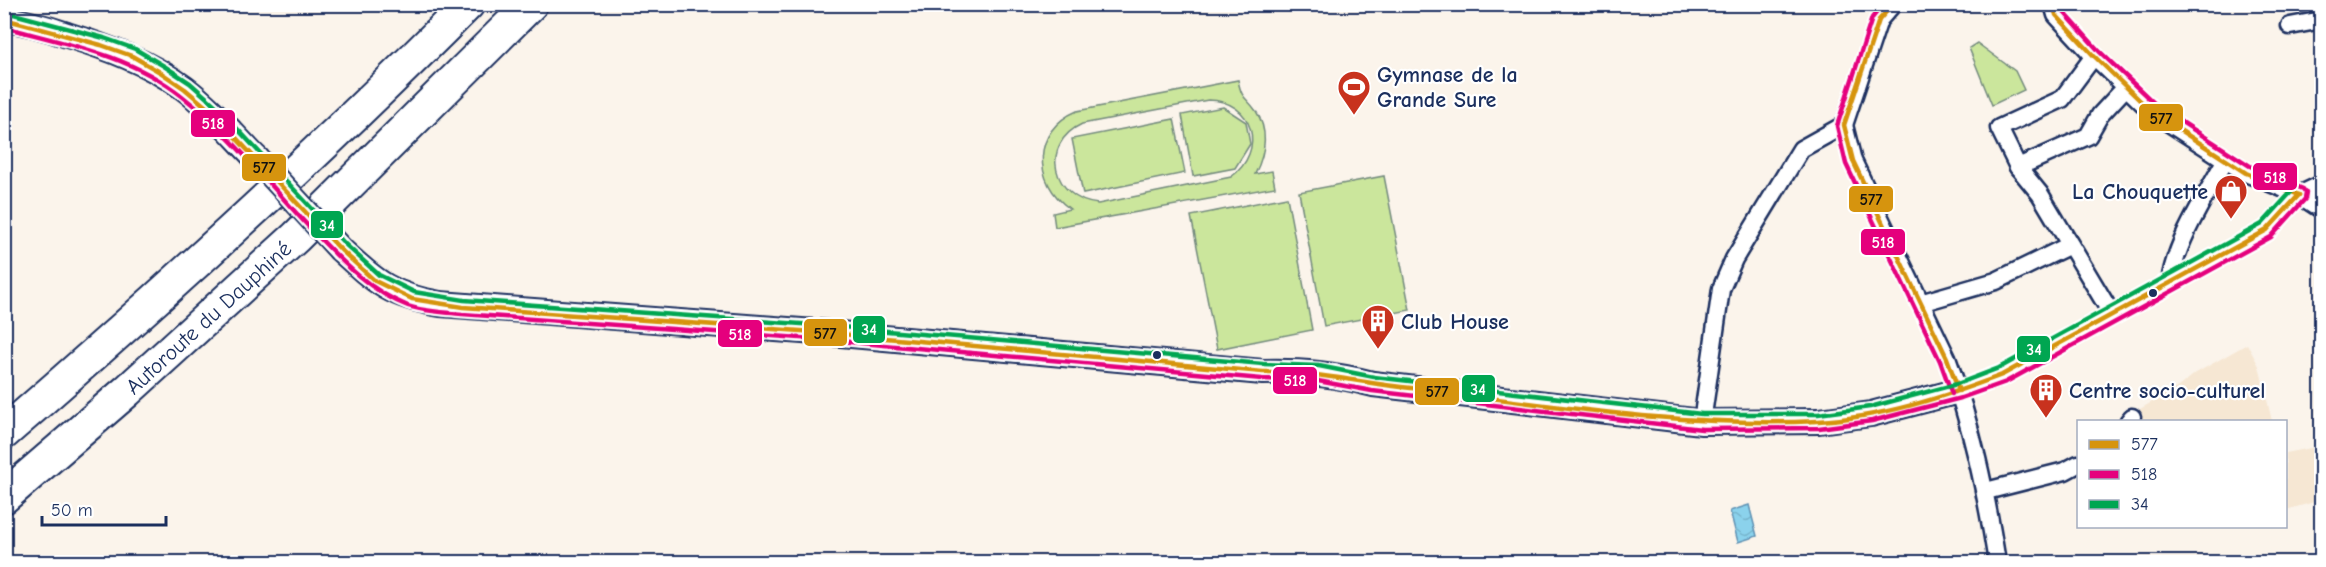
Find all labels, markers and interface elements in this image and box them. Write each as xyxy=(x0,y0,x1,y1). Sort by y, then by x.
place label: Gymnase de la Grande Sure xyxy=(1377,62,1518,113)
sports icon: Gymnase de la Grande Sure xyxy=(1336,69,1372,116)
line badge: 577 xyxy=(2138,103,2184,132)
line badge: 518 xyxy=(190,109,236,138)
text: 577 xyxy=(2150,110,2173,128)
text: 518 xyxy=(202,115,224,133)
line badge: 577 xyxy=(241,153,287,182)
text: 577 xyxy=(253,159,276,177)
line badge: 518 xyxy=(2252,162,2298,191)
text: 518 xyxy=(2264,169,2286,187)
shop icon: La Chouquette xyxy=(2213,173,2249,220)
place label: La Chouquette xyxy=(2072,179,2208,205)
line badge: 577 xyxy=(1848,185,1894,213)
text: 577 xyxy=(1860,191,1883,209)
line badge: 34 xyxy=(310,210,344,239)
text: 34 xyxy=(319,217,335,235)
line badge: 518 xyxy=(1860,228,1906,256)
text: 518 xyxy=(1872,234,1894,252)
street label: Autoroute du Dauphiné xyxy=(120,236,297,400)
unlabelled marker xyxy=(2147,287,2159,299)
building icon: Club House xyxy=(1360,303,1396,350)
place label: Club House xyxy=(1401,309,1509,335)
line badge: 34 xyxy=(852,315,886,344)
line badge: 577 xyxy=(803,318,848,347)
line badge: 518 xyxy=(717,319,763,348)
text: 34 xyxy=(861,321,877,339)
text: 577 xyxy=(814,325,837,343)
text: 518 xyxy=(729,326,751,344)
line badge: 34 xyxy=(2016,335,2051,363)
text: 34 xyxy=(2026,341,2042,359)
unlabelled marker xyxy=(1151,349,1163,361)
line badge: 518 xyxy=(1272,366,1318,395)
text: 518 xyxy=(1284,372,1306,390)
building icon: Centre socio-culturel xyxy=(2028,372,2064,419)
line badge: 34 xyxy=(1461,374,1496,403)
line badge: 577 xyxy=(1414,377,1460,406)
place label: Centre socio-culturel xyxy=(2069,378,2266,404)
text: 34 xyxy=(1470,381,1486,399)
text: 577 xyxy=(1426,383,1449,401)
legend xyxy=(2077,420,2287,528)
text: 577 xyxy=(2131,434,2158,455)
text: 518 xyxy=(2131,464,2157,485)
scale bar xyxy=(42,489,166,527)
text: 34 xyxy=(2131,494,2149,515)
text: 50 m xyxy=(51,500,93,521)

